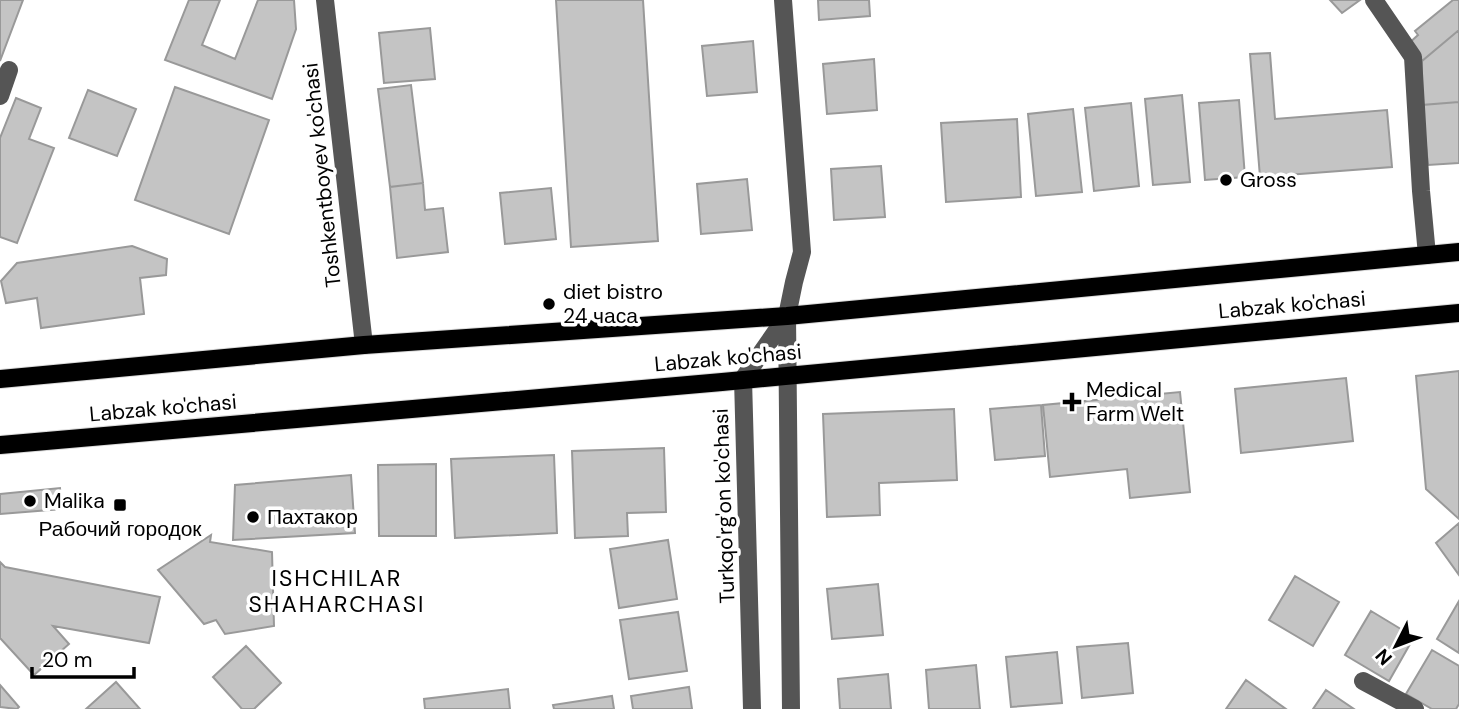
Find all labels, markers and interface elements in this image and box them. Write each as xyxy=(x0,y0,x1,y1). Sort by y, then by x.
street label: Toshkentboyev ko'chasi xyxy=(296,61,348,289)
place label: Gross xyxy=(1240,166,1297,194)
marker: Gross xyxy=(1218,172,1234,188)
place label: diet bistro 24 часа xyxy=(563,278,663,330)
street label: Labzak ko'chasi xyxy=(1217,285,1367,325)
marker: diet bistro 24 часа xyxy=(541,296,557,312)
street label: Labzak ko'chasi xyxy=(653,338,803,378)
place label: Medical Farm Welt xyxy=(1086,376,1184,428)
street label: Labzak ko'chasi xyxy=(88,388,238,428)
marker: Medical Farm Welt xyxy=(1064,394,1080,410)
street label: Turkqo'rg'on ko'chasi xyxy=(707,408,741,604)
place label: Malika xyxy=(44,487,105,515)
marker: Malika xyxy=(22,493,38,509)
marker: Рабочий городок xyxy=(112,497,128,513)
place label: Пахтакор xyxy=(267,503,358,531)
marker: Пахтакор xyxy=(245,509,261,525)
place label: Рабочий городок xyxy=(38,515,202,543)
district label: ISHCHILAR SHAHARCHASI xyxy=(248,563,426,619)
north arrow xyxy=(1361,611,1431,681)
scale bar xyxy=(32,636,133,680)
text: N xyxy=(1370,644,1398,671)
text: 20 m xyxy=(42,646,93,674)

